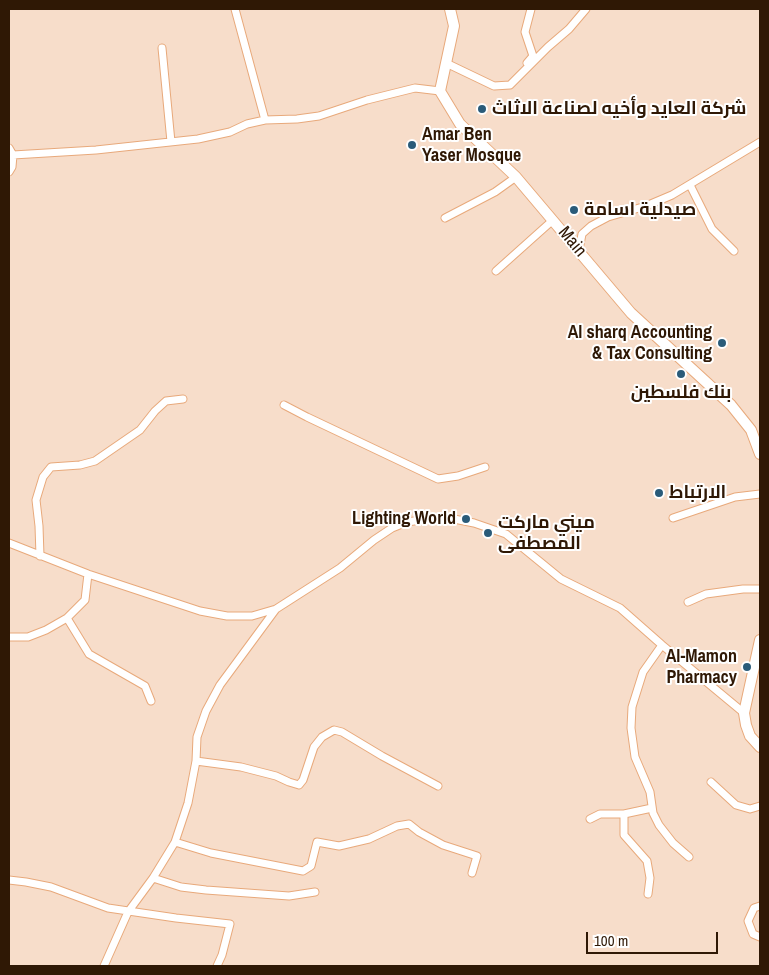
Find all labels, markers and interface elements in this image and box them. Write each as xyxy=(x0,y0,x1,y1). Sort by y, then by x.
place label: شركة العايد وأخيه لصناعة الاثاث xyxy=(492,98,746,120)
marker: شركة العايد وأخيه لصناعة الاثاث xyxy=(476,103,488,115)
place label: Amar Ben Yaser Mosque xyxy=(422,124,521,166)
marker: Amar Ben Yaser Mosque xyxy=(406,139,418,151)
place label: صيدلية اسامة xyxy=(584,199,696,221)
marker: صيدلية اسامة xyxy=(568,204,580,216)
street label: Main xyxy=(553,222,591,262)
place label: Al sharq Accounting & Tax Consulting xyxy=(568,322,712,364)
marker: Al sharq Accounting & Tax Consulting xyxy=(716,337,728,349)
marker: بنك فلسطين xyxy=(675,368,687,380)
place label: بنك فلسطين xyxy=(631,382,731,404)
place label: الارتباط xyxy=(669,482,726,504)
marker: الارتباط xyxy=(653,487,665,499)
place label: Lighting World xyxy=(352,508,456,530)
place label: ميني ماركت المصطفى xyxy=(498,512,595,554)
marker: Lighting World xyxy=(460,513,472,525)
marker: ميني ماركت المصطفى xyxy=(482,527,494,539)
place label: Al-Mamon Pharmacy xyxy=(666,646,737,689)
marker: Al-Mamon Pharmacy xyxy=(741,661,753,673)
scale bar xyxy=(589,922,722,954)
text: 100 m xyxy=(594,930,628,951)

